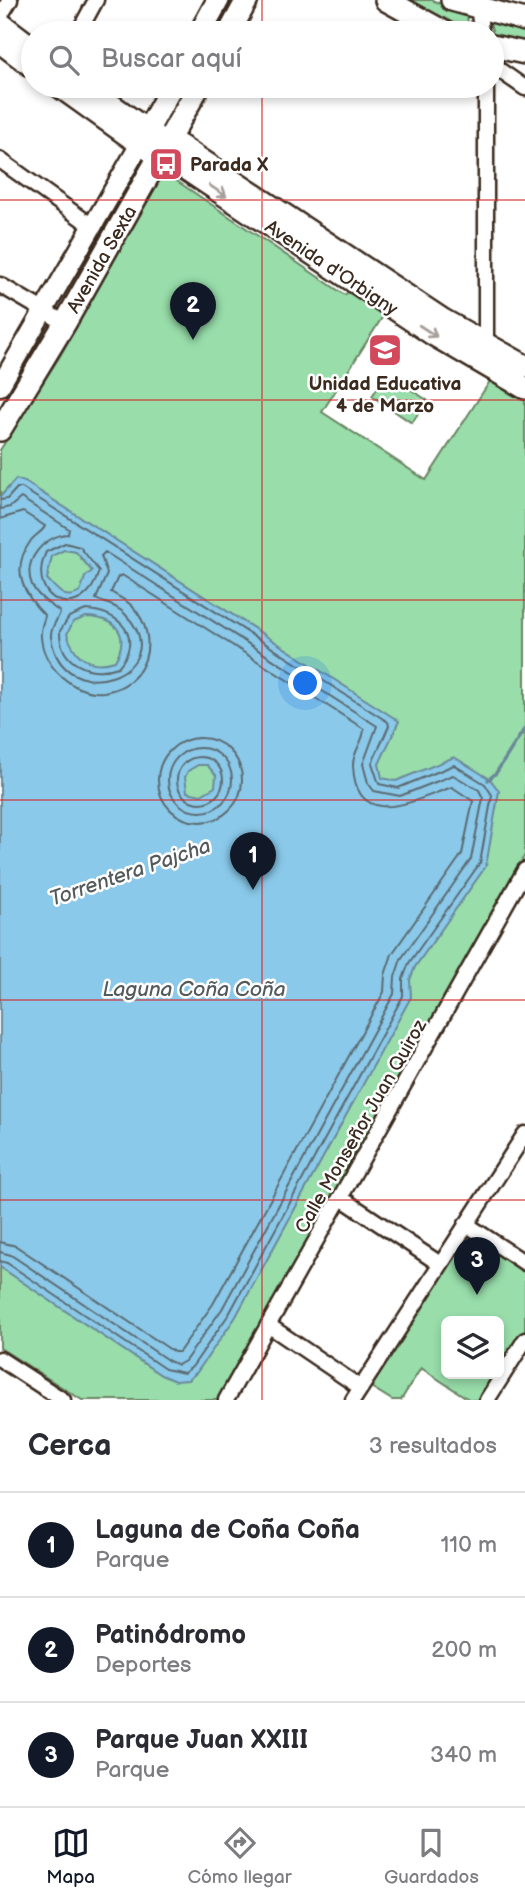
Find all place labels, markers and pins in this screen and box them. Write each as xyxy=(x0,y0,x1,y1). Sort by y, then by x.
bus stop icon: Parada X xyxy=(147,145,185,183)
place label: Parada X xyxy=(190,154,269,177)
pin: 2 xyxy=(170,282,216,340)
school or university icon: Unidad Educativa 4 de Marzo xyxy=(366,331,404,369)
place label: Unidad Educativa 4 de Marzo xyxy=(309,373,461,418)
pin: 1 xyxy=(230,832,276,890)
pin: 3 xyxy=(454,1237,500,1295)

